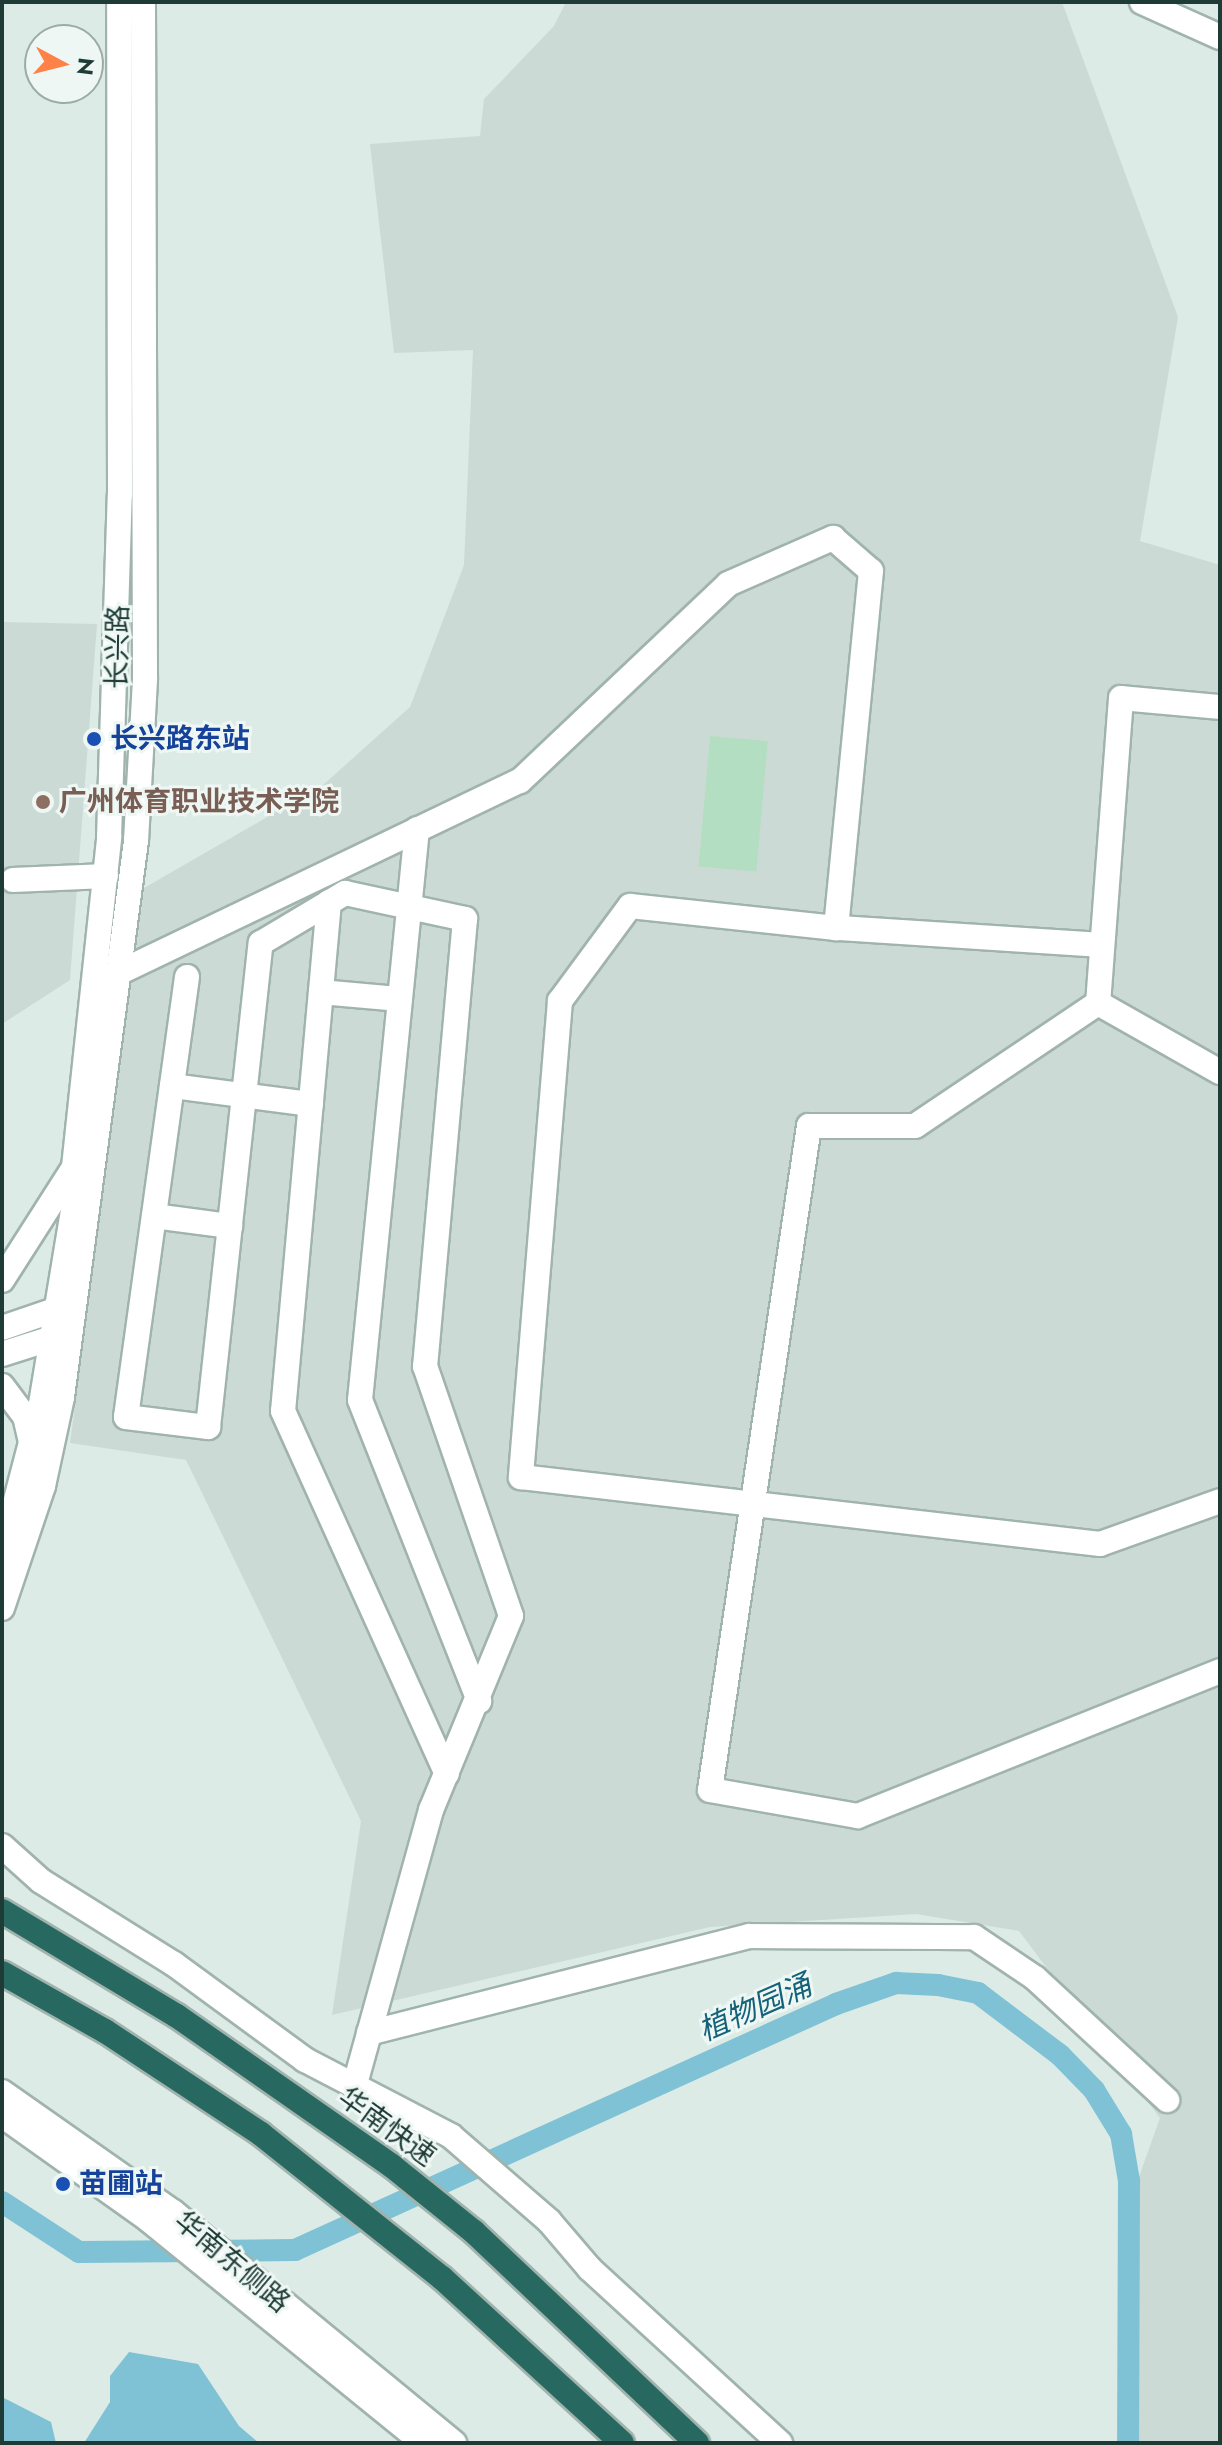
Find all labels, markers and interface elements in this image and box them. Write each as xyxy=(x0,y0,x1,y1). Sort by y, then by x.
north arrow xyxy=(24,24,104,104)
text: N xyxy=(69,56,103,77)
street label: 长兴路 xyxy=(100,605,136,689)
place label: 长兴路东站 xyxy=(110,722,250,756)
marker: 长兴路东站 xyxy=(85,730,103,748)
place label: 广州体育职业技术学院 xyxy=(59,785,339,819)
marker: 广州体育职业技术学院 xyxy=(34,793,52,811)
water label: 植物园涌 xyxy=(693,1967,817,2049)
street label: 华南快速 xyxy=(332,2080,442,2174)
place label: 苗圃站 xyxy=(79,2167,163,2201)
marker: 苗圃站 xyxy=(54,2175,72,2193)
street label: 华南东侧路 xyxy=(168,2204,296,2320)

